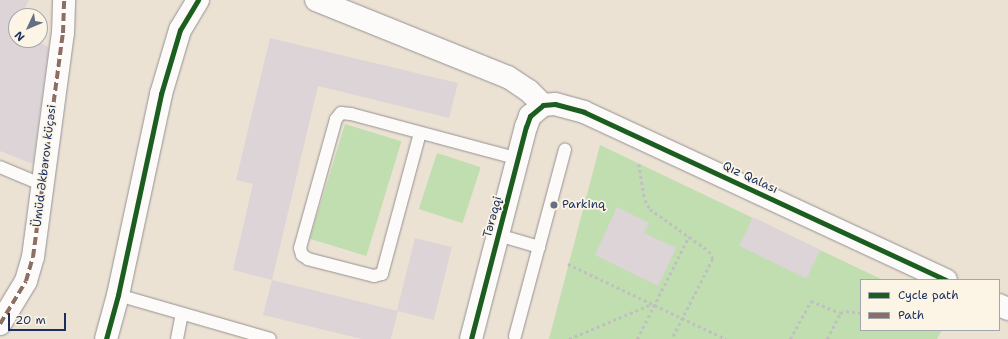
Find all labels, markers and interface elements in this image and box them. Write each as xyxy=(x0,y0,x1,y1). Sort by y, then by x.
north arrow xyxy=(8,8,48,48)
text: N xyxy=(11,28,28,44)
street label: Ümüd Əkbərov küçəsi xyxy=(30,104,60,228)
street label: Qız Qalası xyxy=(720,159,780,197)
street label: Tərəqqi xyxy=(481,195,505,239)
place label: Parkinq xyxy=(562,198,605,212)
marker: Parkinq xyxy=(549,200,559,210)
legend xyxy=(860,279,1000,331)
text: Cycle path xyxy=(898,287,959,303)
scale bar xyxy=(10,305,68,331)
text: Path xyxy=(898,307,924,323)
text: 20 m xyxy=(15,312,46,328)

